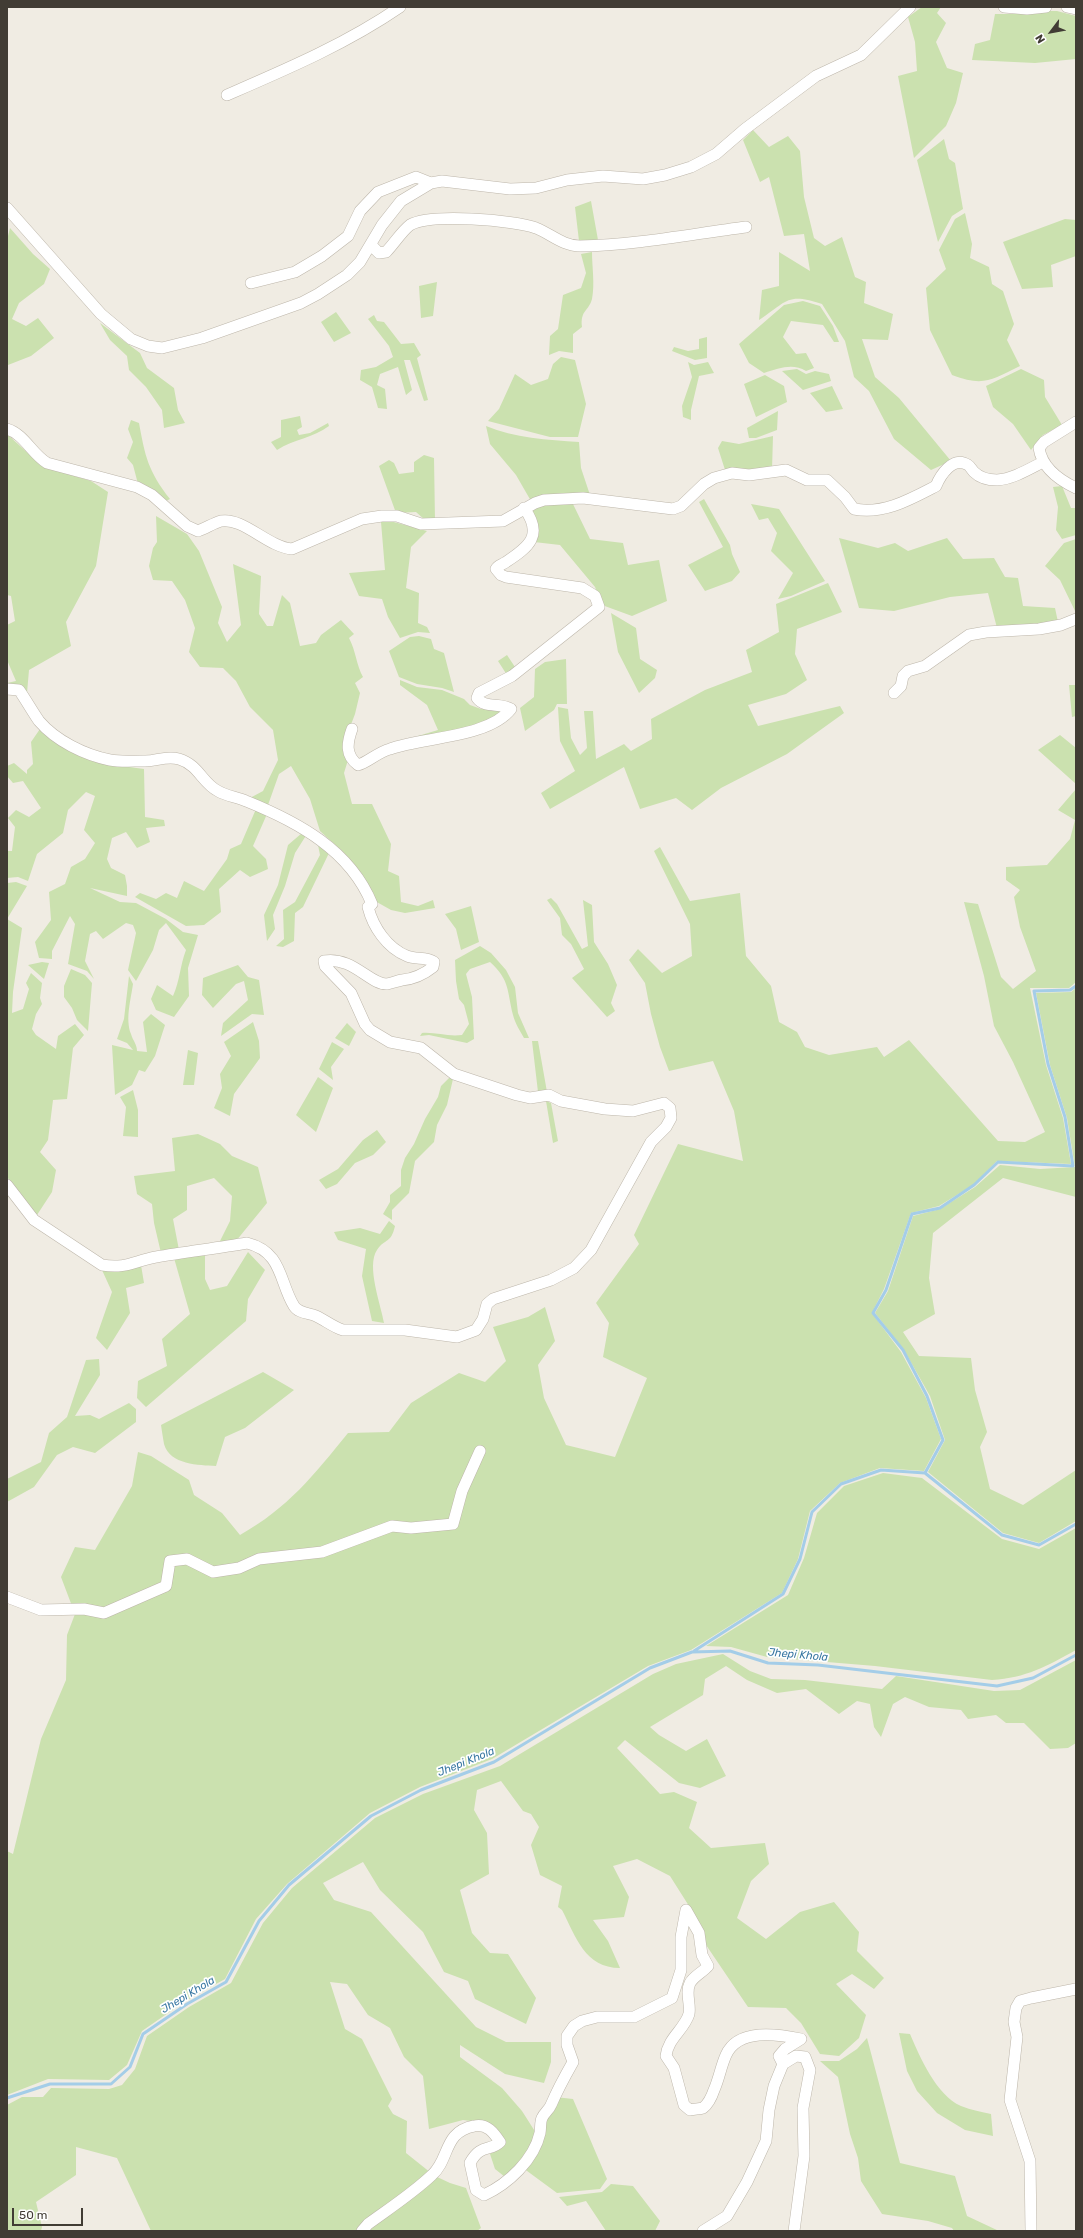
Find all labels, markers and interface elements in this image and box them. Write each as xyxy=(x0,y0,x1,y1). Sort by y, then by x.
north arrow xyxy=(1031,12,1071,52)
text: N xyxy=(1033,32,1048,45)
water label: Jhepi Khola xyxy=(767,1646,829,1664)
water label: Jhepi Khola xyxy=(436,1745,496,1779)
water label: Jhepi Khola xyxy=(159,1974,217,2016)
scale bar xyxy=(14,2200,85,2226)
text: 50 m xyxy=(19,2208,47,2222)

